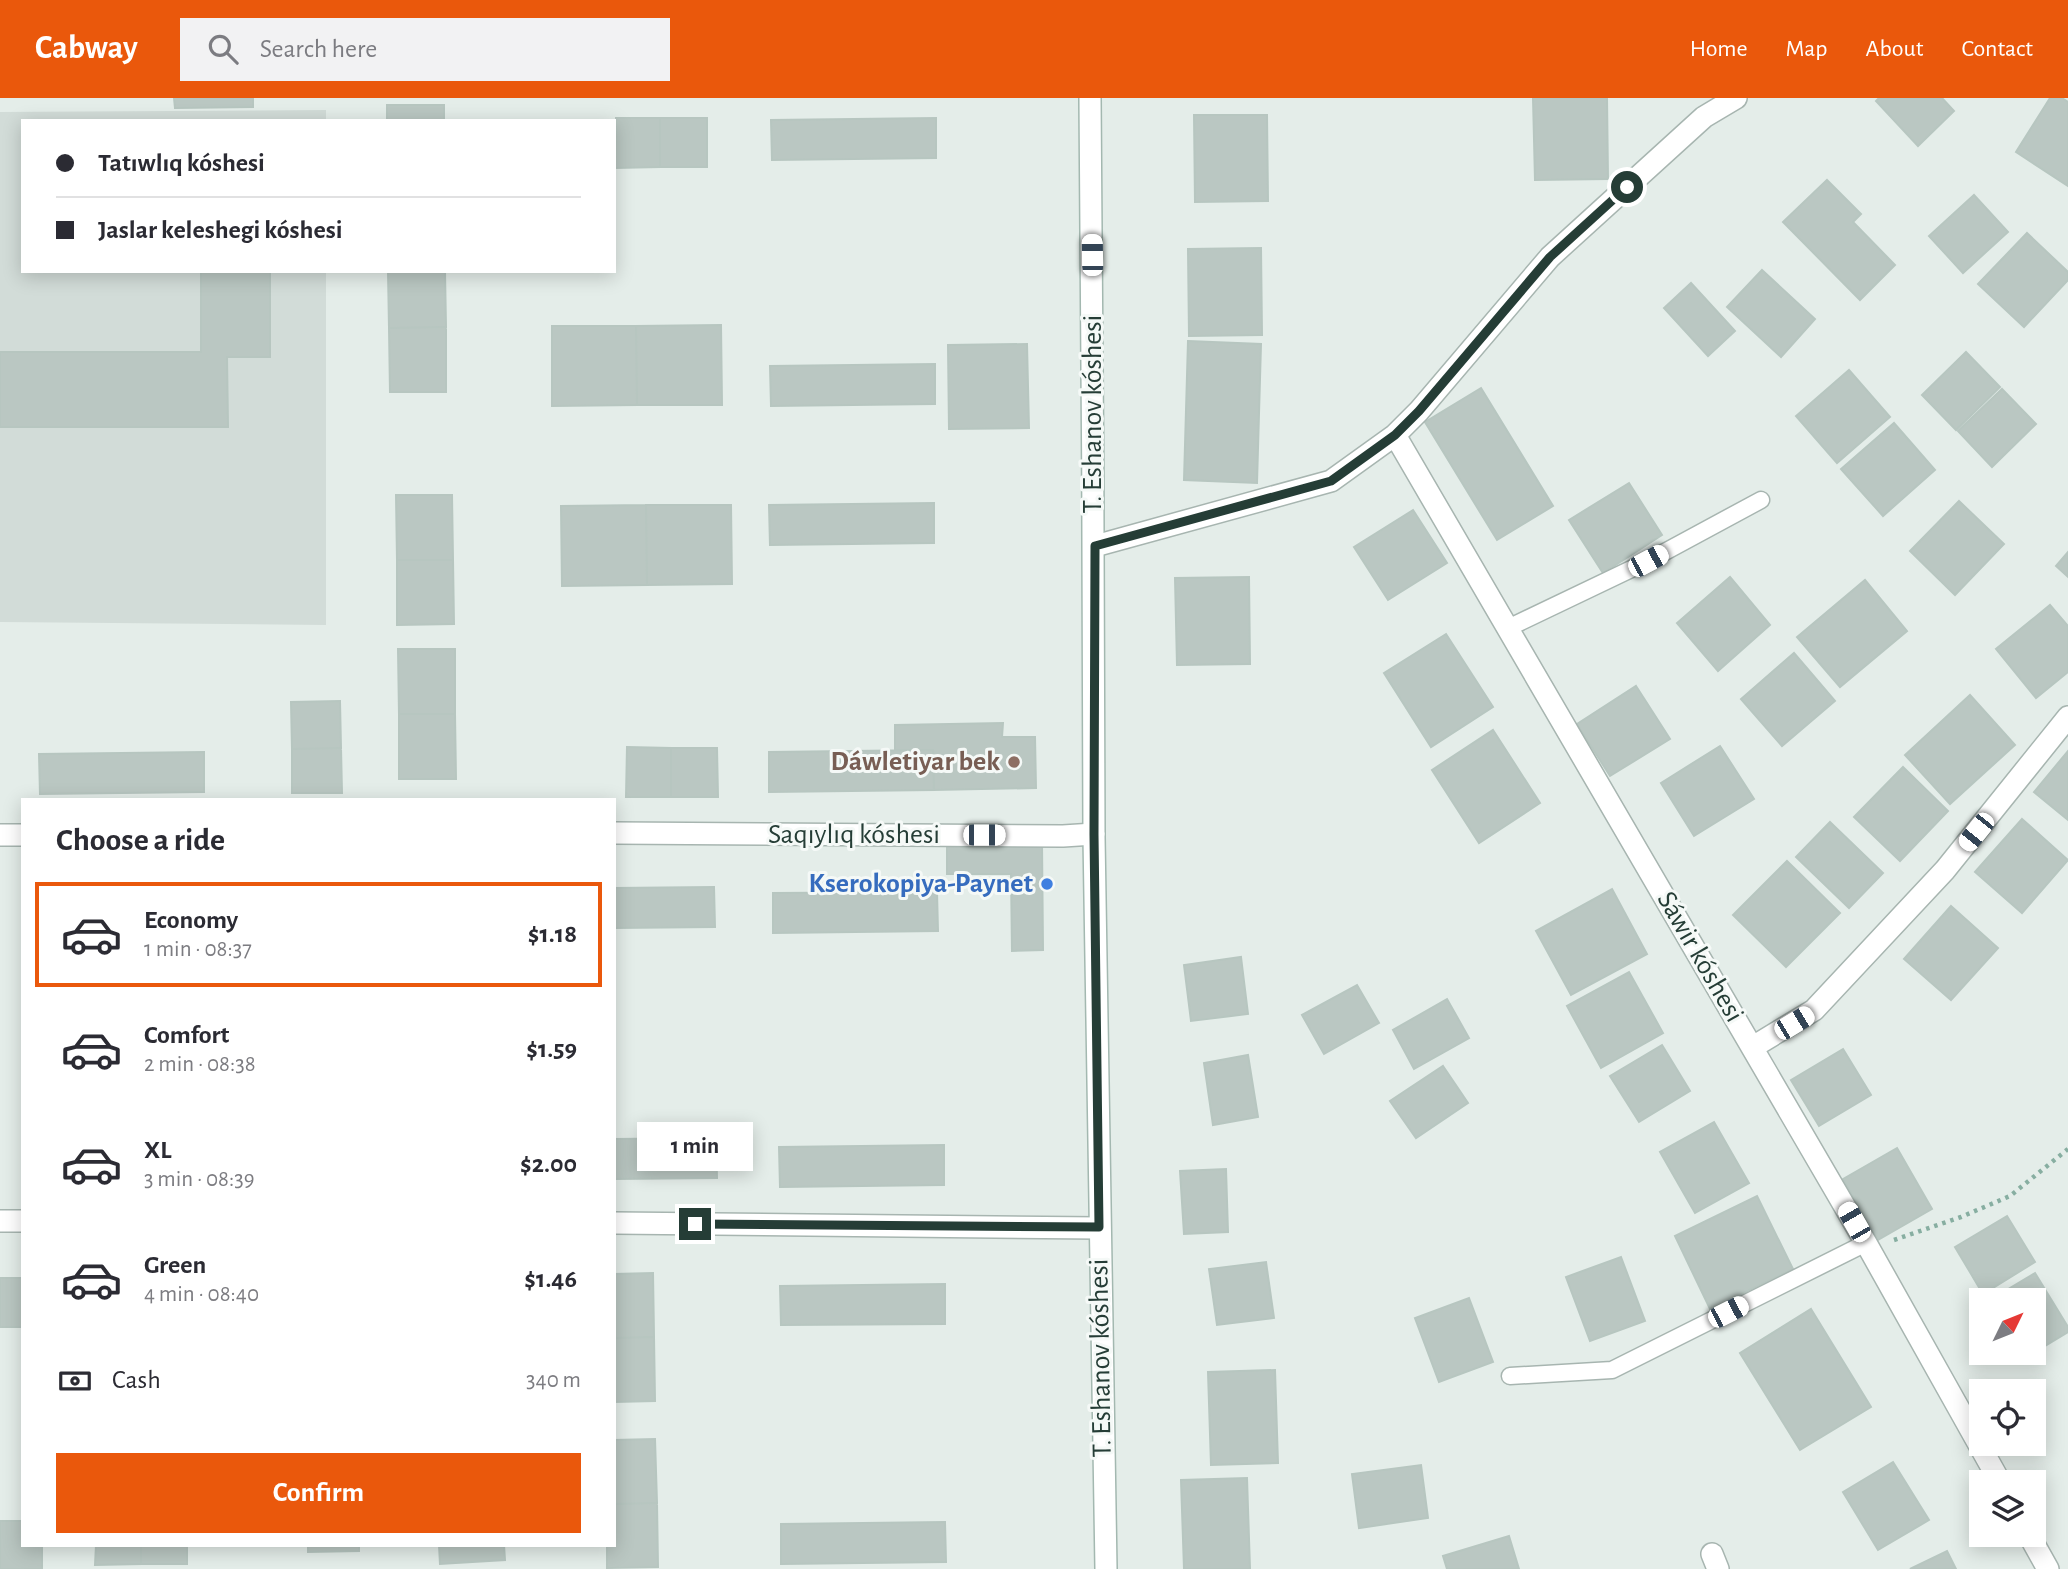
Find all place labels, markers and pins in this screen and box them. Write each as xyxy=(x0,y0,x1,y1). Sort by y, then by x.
place label: Dáwletiyar bek xyxy=(831,748,1000,776)
marker: Dáwletiyar bek xyxy=(1006,754,1022,770)
place label: Kserokopiya-Paynet xyxy=(809,870,1034,898)
marker: Kserokopiya-Paynet xyxy=(1039,876,1055,892)

